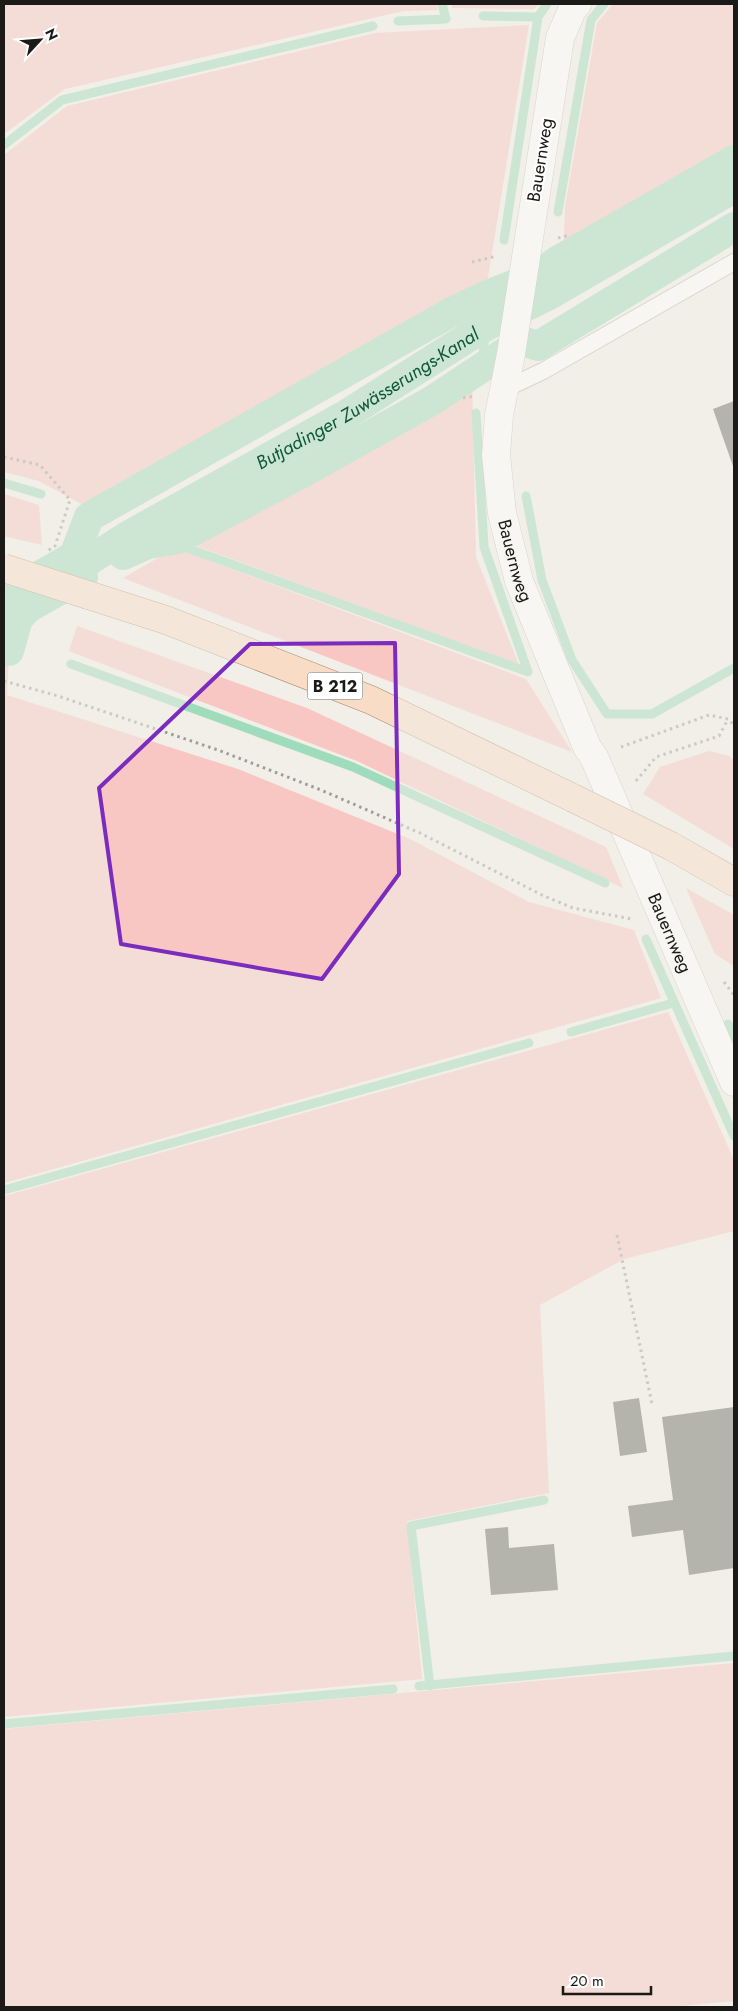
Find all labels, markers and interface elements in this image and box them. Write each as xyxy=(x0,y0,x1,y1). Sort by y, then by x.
north arrow xyxy=(15,15,65,65)
text: N xyxy=(40,25,63,44)
street label: Bauernweg xyxy=(521,116,559,204)
water label: Butjadinger Zuwässerungs-Kanal xyxy=(251,320,484,476)
street label: Bauernweg xyxy=(491,517,539,606)
road number: B 212 xyxy=(308,672,362,699)
street label: Bauernweg xyxy=(641,889,698,977)
scale bar xyxy=(563,1964,650,1996)
text: 20 m xyxy=(570,1970,604,1992)

